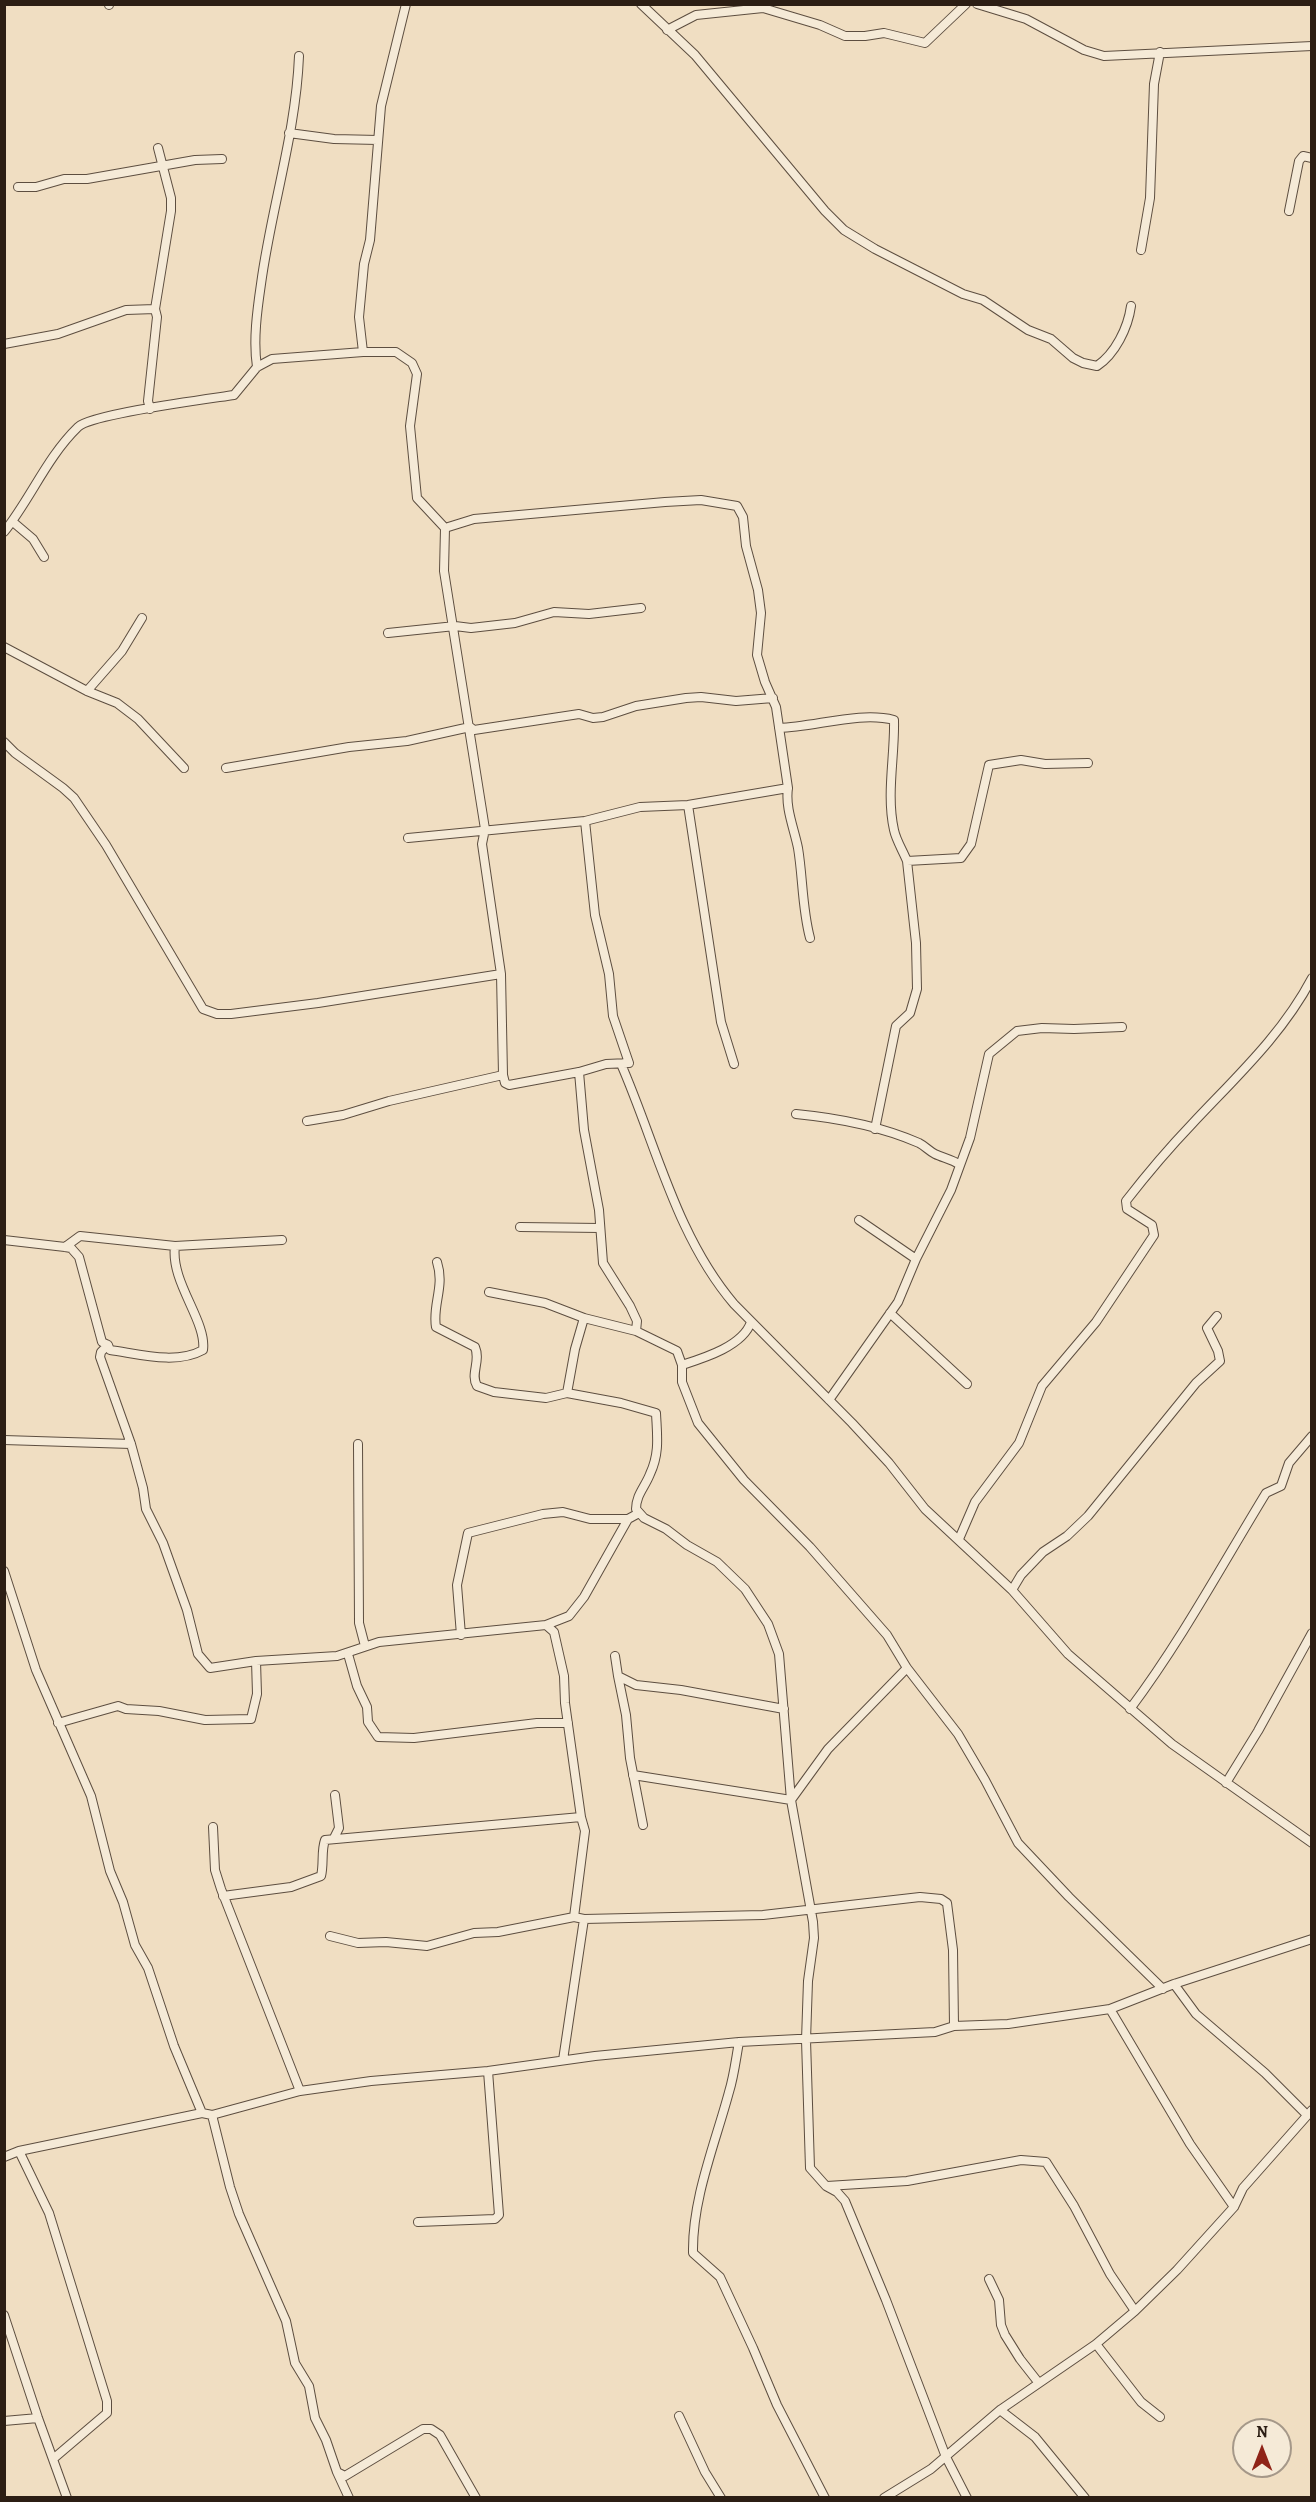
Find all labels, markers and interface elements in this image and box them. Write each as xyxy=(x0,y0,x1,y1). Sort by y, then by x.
north arrow xyxy=(1232,2418,1292,2478)
text: N xyxy=(1256,2421,1268,2443)

